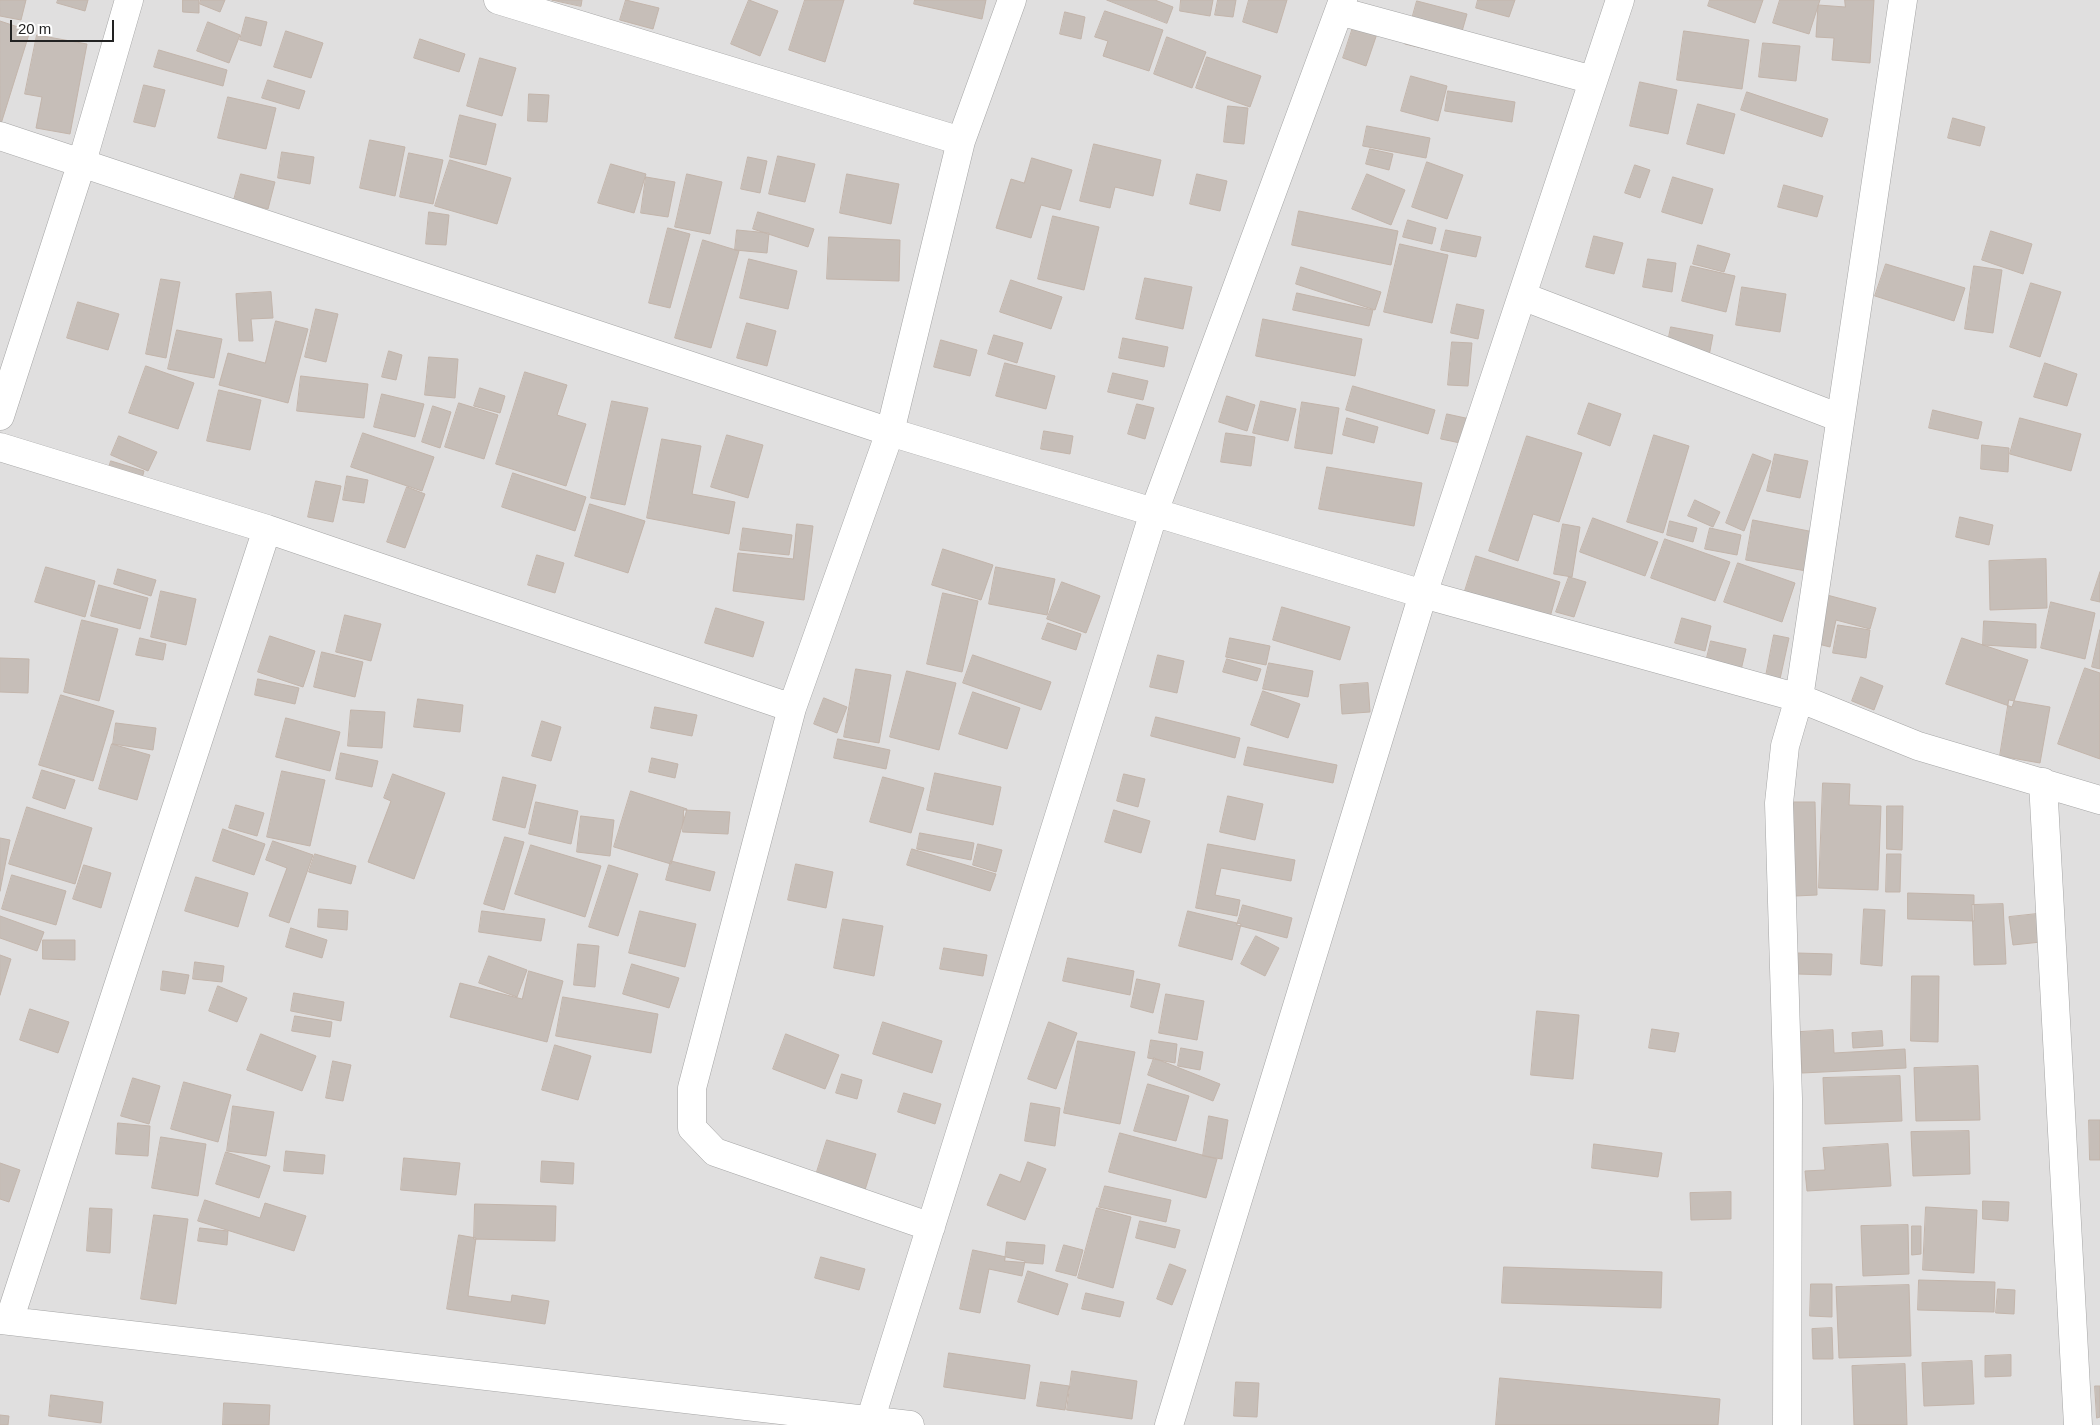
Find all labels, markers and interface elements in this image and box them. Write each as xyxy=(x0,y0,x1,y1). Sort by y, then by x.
scale bar xyxy=(12,10,116,42)
text: 20 m xyxy=(18,20,51,37)

